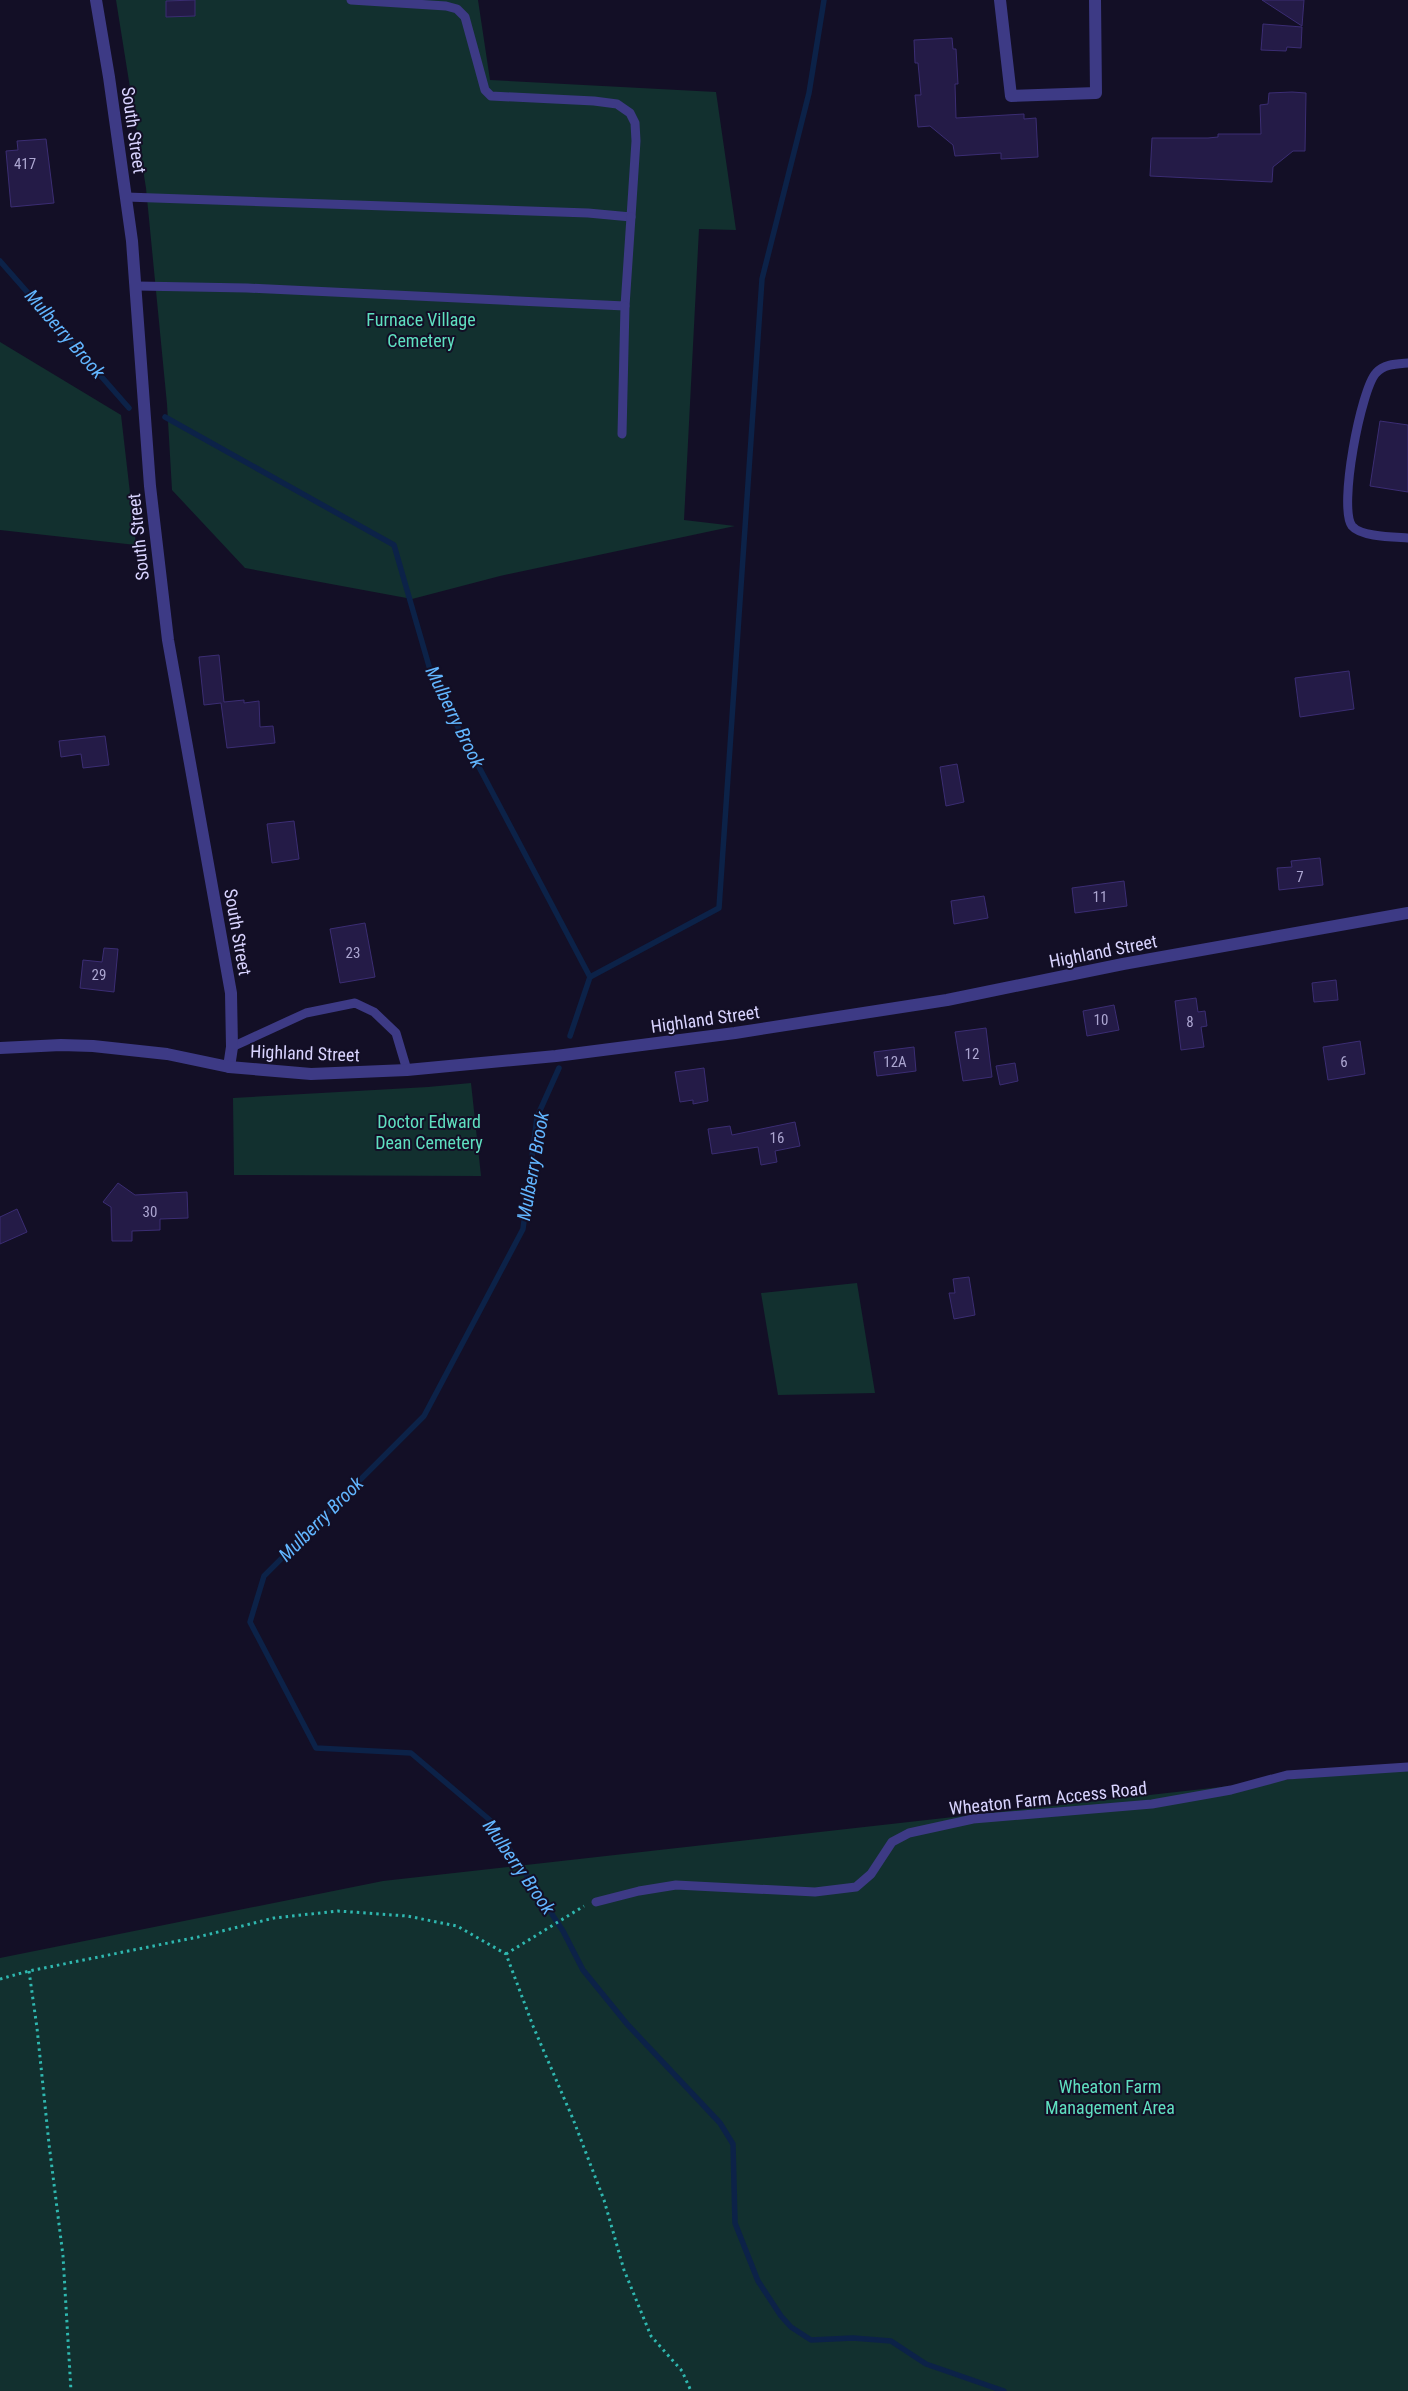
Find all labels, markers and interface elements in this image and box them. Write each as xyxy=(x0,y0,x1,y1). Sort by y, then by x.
street label: South Street xyxy=(118,85,150,175)
house number: 417 xyxy=(14,155,36,173)
water label: Mulberry Brook xyxy=(20,285,110,384)
park label: Furnace Village Cemetery xyxy=(366,309,476,351)
street label: South Street xyxy=(123,492,153,582)
water label: Mulberry Brook xyxy=(420,662,490,772)
house number: 7 xyxy=(1296,868,1304,886)
street label: South Street xyxy=(220,887,256,977)
house number: 11 xyxy=(1093,888,1107,906)
street label: Highland Street xyxy=(1047,930,1159,972)
house number: 23 xyxy=(346,944,360,962)
house number: 29 xyxy=(92,966,106,984)
street label: Highland Street xyxy=(649,1001,761,1037)
house number: 10 xyxy=(1094,1011,1108,1029)
house number: 8 xyxy=(1186,1013,1194,1031)
street label: Highland Street xyxy=(250,1041,360,1065)
house number: 12 xyxy=(965,1045,979,1063)
house number: 12A xyxy=(883,1053,907,1071)
house number: 6 xyxy=(1340,1053,1348,1071)
water label: Mulberry Brook xyxy=(512,1109,554,1222)
park label: Doctor Edward Dean Cemetery xyxy=(375,1111,483,1153)
house number: 16 xyxy=(770,1129,784,1147)
house number: 30 xyxy=(143,1203,157,1221)
water label: Mulberry Brook xyxy=(274,1471,369,1566)
street label: Wheaton Farm Access Road xyxy=(948,1777,1148,1819)
water label: Mulberry Brook xyxy=(478,1815,560,1919)
park label: Wheaton Farm Management Area xyxy=(1045,2076,1175,2118)

